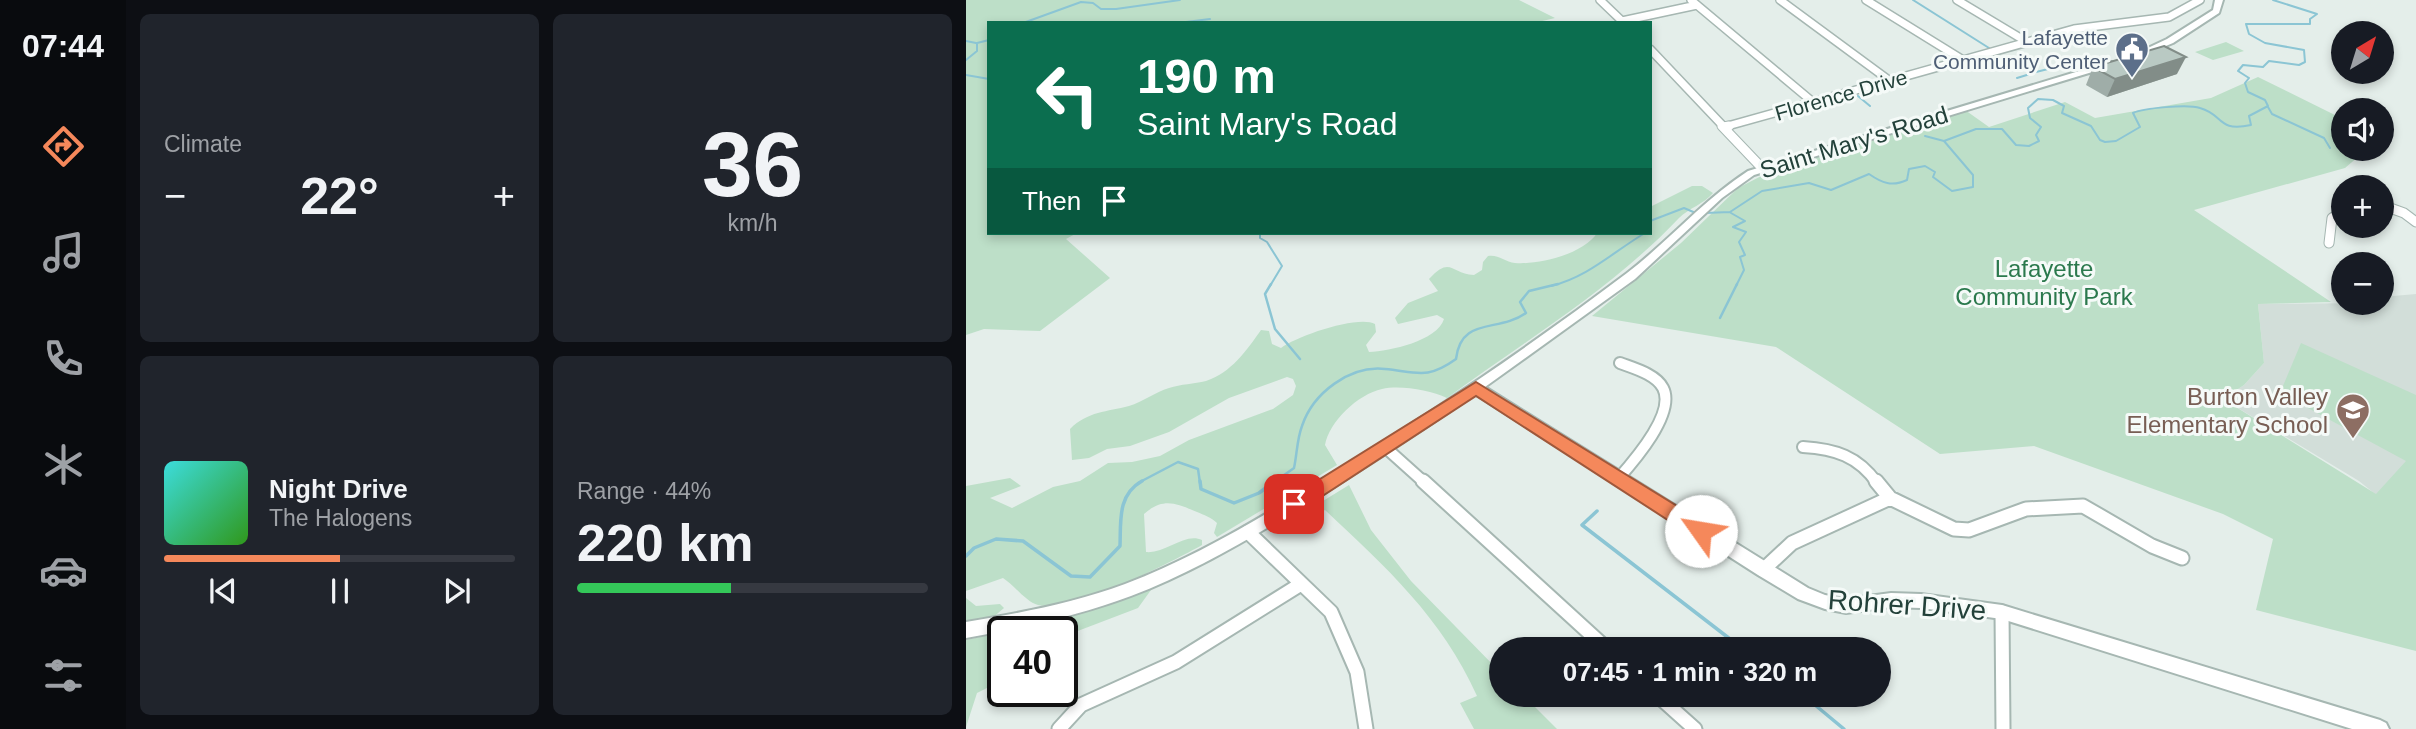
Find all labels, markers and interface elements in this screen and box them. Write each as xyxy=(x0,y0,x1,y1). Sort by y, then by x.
north arrow xyxy=(2331,21,2394,84)
map controls xyxy=(2331,21,2394,315)
place label: Lafayette Community Center xyxy=(1933,26,2108,73)
text: 07:44 xyxy=(22,28,104,64)
public building icon: Lafayette Community Center xyxy=(2113,30,2151,79)
icon: left xyxy=(1022,49,1113,140)
text: 190 m xyxy=(1137,49,1276,103)
street label: Florence Drive xyxy=(1772,65,1910,125)
button: sound xyxy=(2331,98,2394,161)
street label: Saint Mary's Road xyxy=(1757,101,1951,183)
text: Saint Mary's Road xyxy=(1137,106,1397,142)
text: 36 xyxy=(702,114,803,215)
icon: directions xyxy=(39,122,88,171)
text: Climate xyxy=(164,131,242,157)
text: 22° xyxy=(300,167,379,225)
text: − xyxy=(164,175,186,217)
text: + xyxy=(493,175,515,217)
button: + xyxy=(2331,175,2394,238)
icon: arrive xyxy=(1095,182,1133,220)
text: Then xyxy=(1022,186,1081,216)
text: km/h xyxy=(728,210,777,236)
icon: music xyxy=(39,228,88,277)
button: − xyxy=(2331,252,2394,315)
park label: Lafayette Community Park xyxy=(1955,255,2134,310)
icon: phone xyxy=(39,334,88,383)
place label: Burton Valley Elementary School xyxy=(2127,383,2328,438)
school or university icon: Burton Valley Elementary School xyxy=(2334,391,2372,440)
icon: climate xyxy=(39,440,88,489)
text: Night Drive xyxy=(269,474,408,504)
pin xyxy=(1264,474,1324,534)
text: Range · 44% xyxy=(577,478,711,504)
icon: arrive xyxy=(1275,485,1313,523)
position arrow xyxy=(1664,494,1738,568)
text: The Halogens xyxy=(269,505,412,531)
text: 220 km xyxy=(577,514,753,572)
icon: car xyxy=(39,546,88,595)
icon: previous xyxy=(204,572,242,610)
icon: pause xyxy=(321,572,359,610)
icon: next xyxy=(438,572,476,610)
street label: Rohrer Drive xyxy=(1827,584,1987,626)
speed limit sign: 40 xyxy=(987,616,1078,707)
icon: filters xyxy=(39,651,88,700)
text: 07:45 · 1 min · 320 m xyxy=(1563,657,1817,687)

